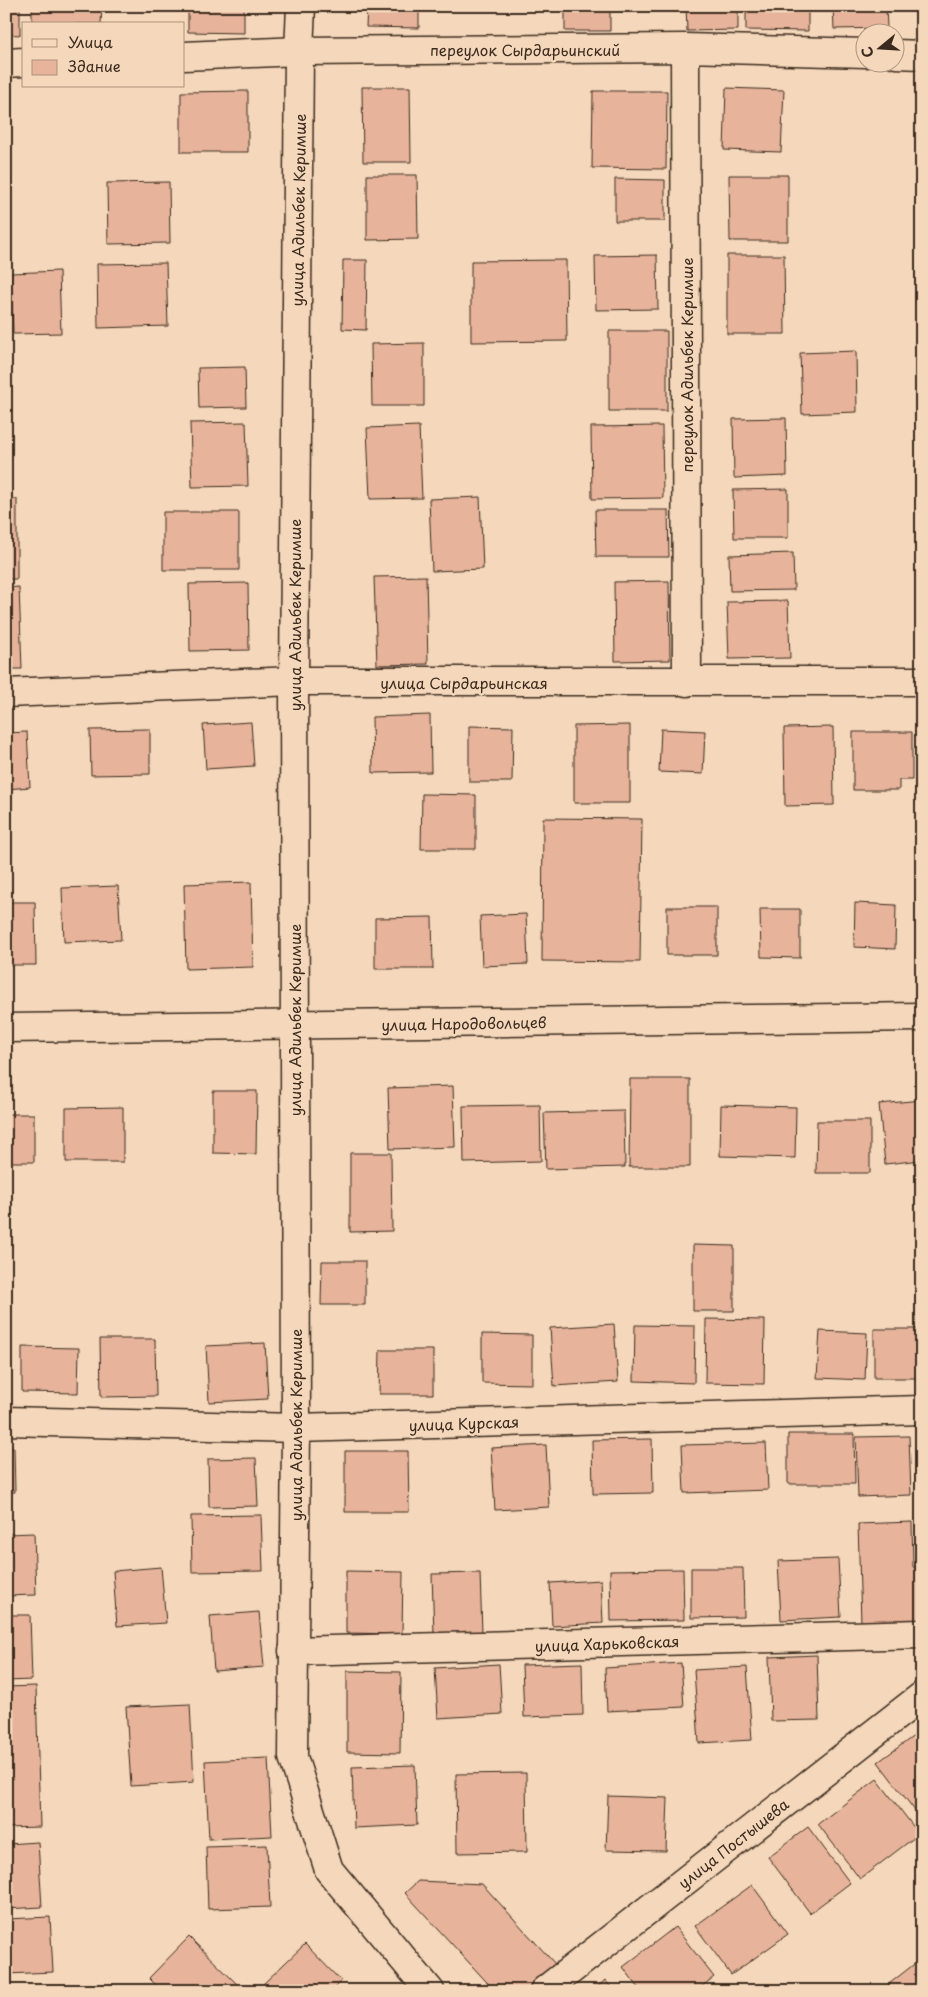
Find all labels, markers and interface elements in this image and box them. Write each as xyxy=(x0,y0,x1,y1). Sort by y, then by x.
legend xyxy=(22,22,185,88)
north arrow xyxy=(856,22,906,72)
text: Улица xyxy=(68,30,113,53)
street label: переулок Сырдарьинский xyxy=(430,38,620,61)
text: С xyxy=(856,44,879,60)
text: Здание xyxy=(68,54,121,77)
street label: улица Адильбек Керимше xyxy=(285,113,311,307)
street label: переулок Адильбек Керимше xyxy=(675,258,698,472)
street label: улица Адильбек Керимше xyxy=(283,519,306,711)
street label: улица Сырдарьинская xyxy=(380,671,548,694)
street label: улица Адильбек Керимше xyxy=(283,924,306,1116)
street label: улица Народовольцев xyxy=(381,1010,547,1036)
street label: улица Адильбек Керимше xyxy=(284,1329,307,1521)
street label: улица Курская xyxy=(408,1410,520,1436)
street label: улица Харьковская xyxy=(534,1629,680,1657)
street label: улица Постышева xyxy=(673,1792,794,1894)

